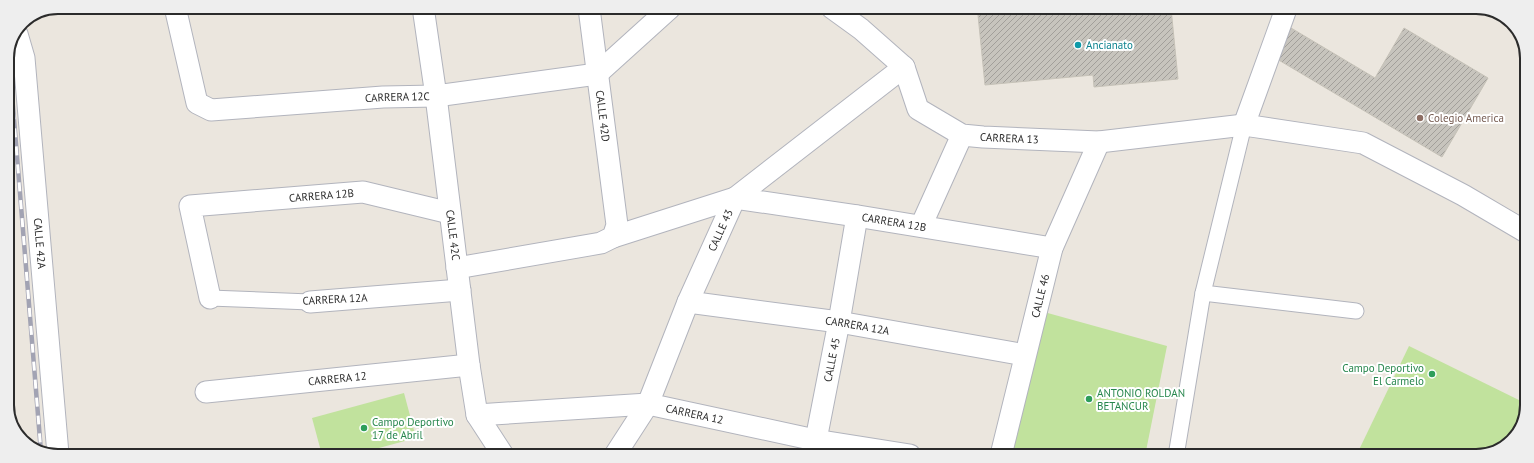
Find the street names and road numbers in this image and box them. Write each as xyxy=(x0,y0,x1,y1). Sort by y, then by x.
street label: CARRERA 12C xyxy=(364,89,430,105)
street label: CALLE 42D xyxy=(593,89,613,143)
street label: CARRERA 13 xyxy=(980,130,1039,146)
street label: CARRERA 12B xyxy=(288,186,354,205)
street label: CALLE 43 xyxy=(705,207,736,254)
street label: CALLE 42C xyxy=(443,209,463,261)
street label: CARRERA 12B xyxy=(861,210,927,234)
street label: CALLE 42A xyxy=(31,217,49,270)
street label: CALLE 46 xyxy=(1028,272,1052,319)
street label: CARRERA 12A xyxy=(302,290,368,308)
street label: CARRERA 12A xyxy=(824,313,891,338)
street label: CALLE 45 xyxy=(820,337,843,383)
street label: CARRERA 12 xyxy=(307,369,367,388)
street label: CARRERA 12 xyxy=(664,401,725,427)

